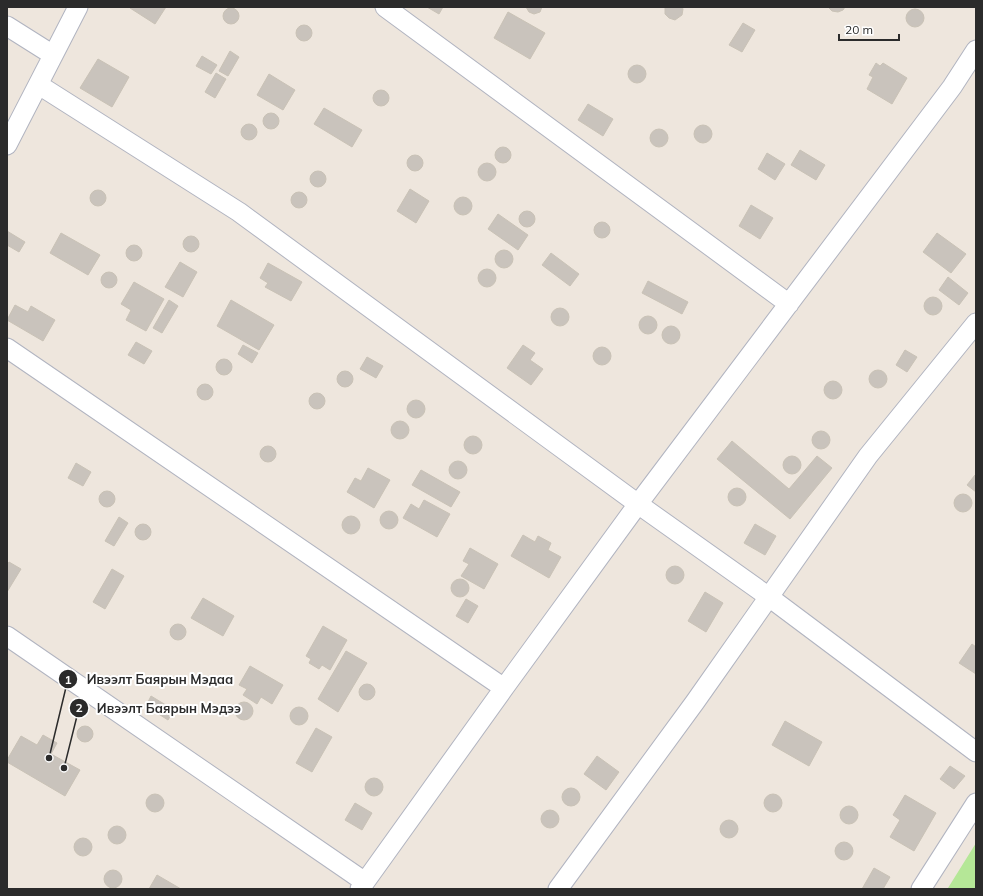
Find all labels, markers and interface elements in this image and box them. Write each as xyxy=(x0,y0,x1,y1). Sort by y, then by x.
scale bar xyxy=(839,16,899,42)
text: 20 m xyxy=(845,22,873,37)
callout: Ивээлт Баярын Мэдаа xyxy=(58,667,241,692)
text: Ивээлт Баярын Мэдаа xyxy=(87,671,233,687)
text: 1 xyxy=(64,672,72,687)
callout: Ивээлт Баярын Мэдээ xyxy=(69,696,249,721)
text: 2 xyxy=(75,700,83,715)
text: Ивээлт Баярын Мэдээ xyxy=(97,700,241,716)

